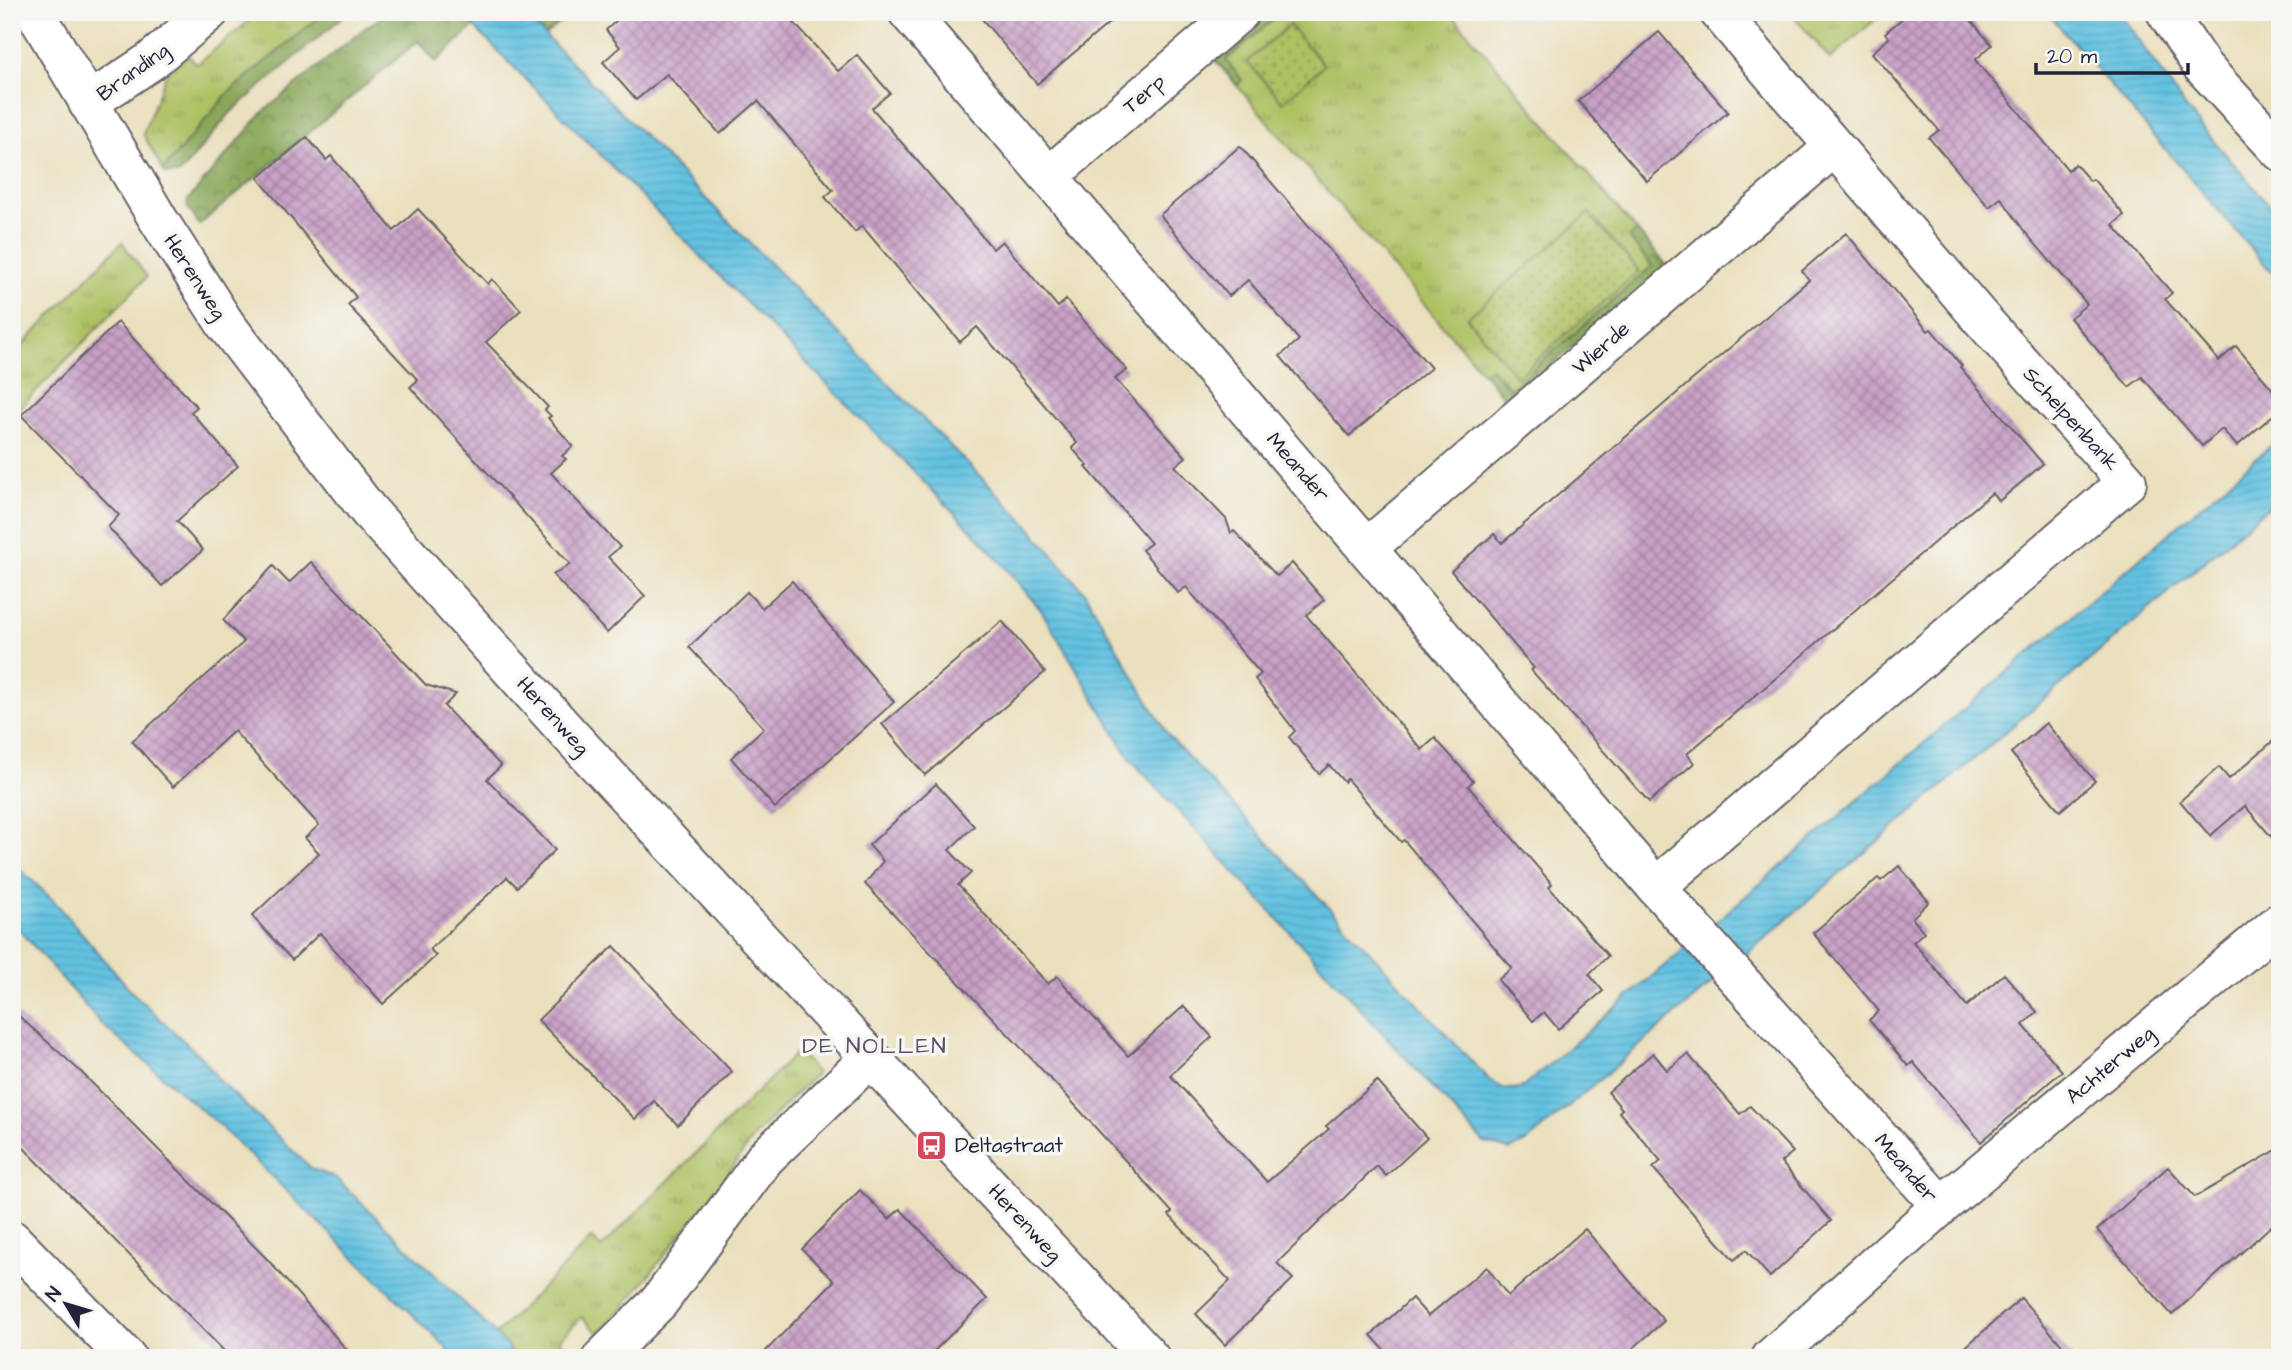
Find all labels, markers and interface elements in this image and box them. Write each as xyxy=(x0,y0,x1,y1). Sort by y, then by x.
scale bar xyxy=(2036,32,2189,76)
street label: Branding xyxy=(91,36,176,110)
text: 20 m xyxy=(2047,42,2098,71)
street label: Terp xyxy=(1116,67,1172,121)
street label: Herenweg xyxy=(155,229,234,327)
street label: Wierde xyxy=(1566,315,1636,381)
street label: Schelpenbank xyxy=(2016,361,2126,478)
street label: Meander xyxy=(1260,426,1337,508)
street label: Herenweg xyxy=(508,670,596,763)
street label: Achterweg xyxy=(2059,1019,2162,1112)
district label: DE NOLLEN xyxy=(802,1030,948,1062)
street label: Meander xyxy=(1868,1127,1945,1209)
bus stop icon: Deltastraat xyxy=(915,1128,949,1162)
place label: Deltastraat xyxy=(955,1131,1063,1160)
street label: Herenweg xyxy=(980,1178,1069,1270)
north arrow xyxy=(32,1268,102,1338)
text: N xyxy=(39,1281,68,1307)

